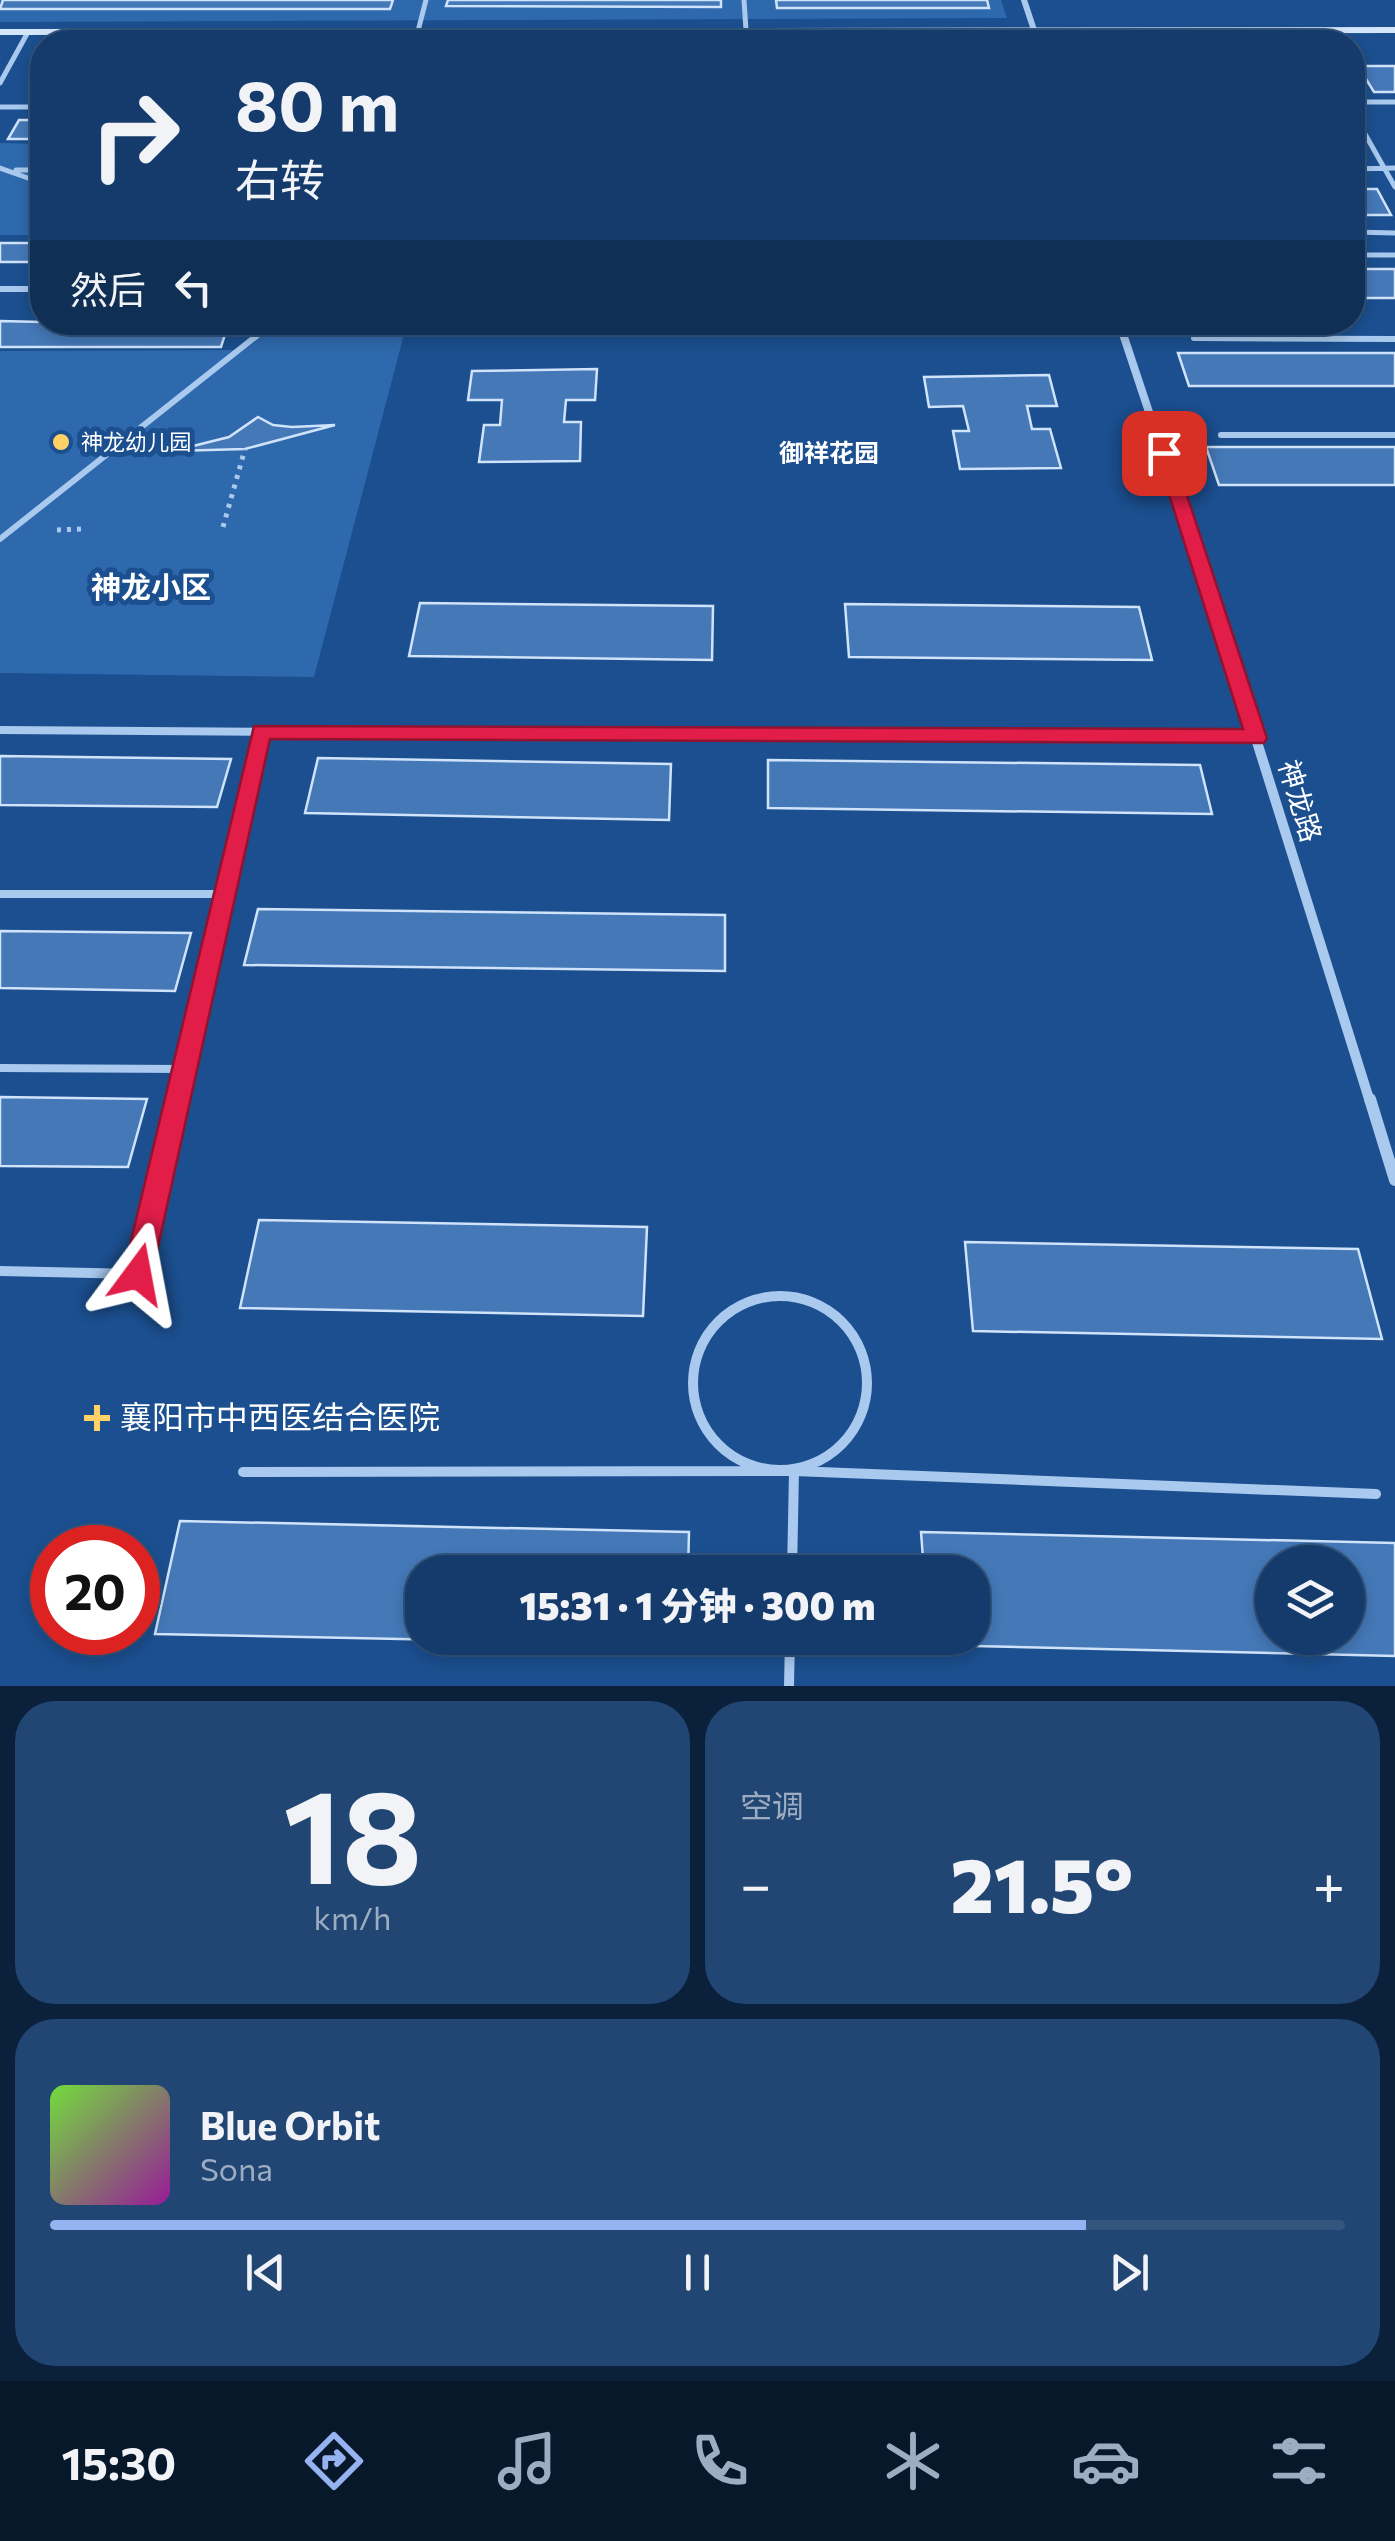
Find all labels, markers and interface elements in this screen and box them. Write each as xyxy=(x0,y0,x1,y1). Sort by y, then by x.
text: 80 m xyxy=(235,60,399,145)
icon: right xyxy=(70,70,200,200)
text: 右转 xyxy=(235,151,325,206)
icon: left xyxy=(166,260,221,315)
text: 然后 xyxy=(70,265,146,312)
pin xyxy=(1122,411,1207,496)
icon: arrive xyxy=(1137,426,1192,481)
place label: 神龙幼儿园 xyxy=(81,428,191,455)
marker: 神龙幼儿园 xyxy=(50,431,72,453)
district label: 御祥花园 xyxy=(779,437,879,467)
district label: 神龙小区 xyxy=(91,567,211,604)
street label: 神龙路 xyxy=(1272,756,1329,846)
position arrow xyxy=(86,1222,190,1326)
place label: 襄阳市中西医结合医院 xyxy=(120,1396,440,1436)
marker: 襄阳市中西医结合医院 xyxy=(84,1405,110,1431)
speed limit sign: 20 xyxy=(30,1525,160,1655)
map controls xyxy=(1255,1545,1365,1655)
button: layers xyxy=(1255,1545,1365,1655)
text: 15:31 · 1 分钟 · 300 m xyxy=(520,1581,875,1628)
text: 18 xyxy=(283,1752,422,1911)
text: 空调 xyxy=(740,1785,804,1825)
text: 21.5° xyxy=(951,1837,1133,1928)
text: − xyxy=(740,1849,771,1916)
text: + xyxy=(1313,1849,1345,1916)
text: km/h xyxy=(314,1897,391,1937)
text: Blue Orbit xyxy=(200,2101,380,2148)
text: Sona xyxy=(200,2148,273,2188)
icon: previous xyxy=(238,2245,293,2300)
icon: pause xyxy=(670,2245,725,2300)
icon: next xyxy=(1102,2245,1157,2300)
icon: directions xyxy=(299,2426,369,2496)
icon: music xyxy=(492,2426,562,2496)
icon: phone xyxy=(685,2426,755,2496)
icon: climate xyxy=(878,2426,948,2496)
icon: car xyxy=(1071,2426,1141,2496)
icon: filters xyxy=(1264,2426,1334,2496)
text: 15:30 xyxy=(61,2434,176,2489)

